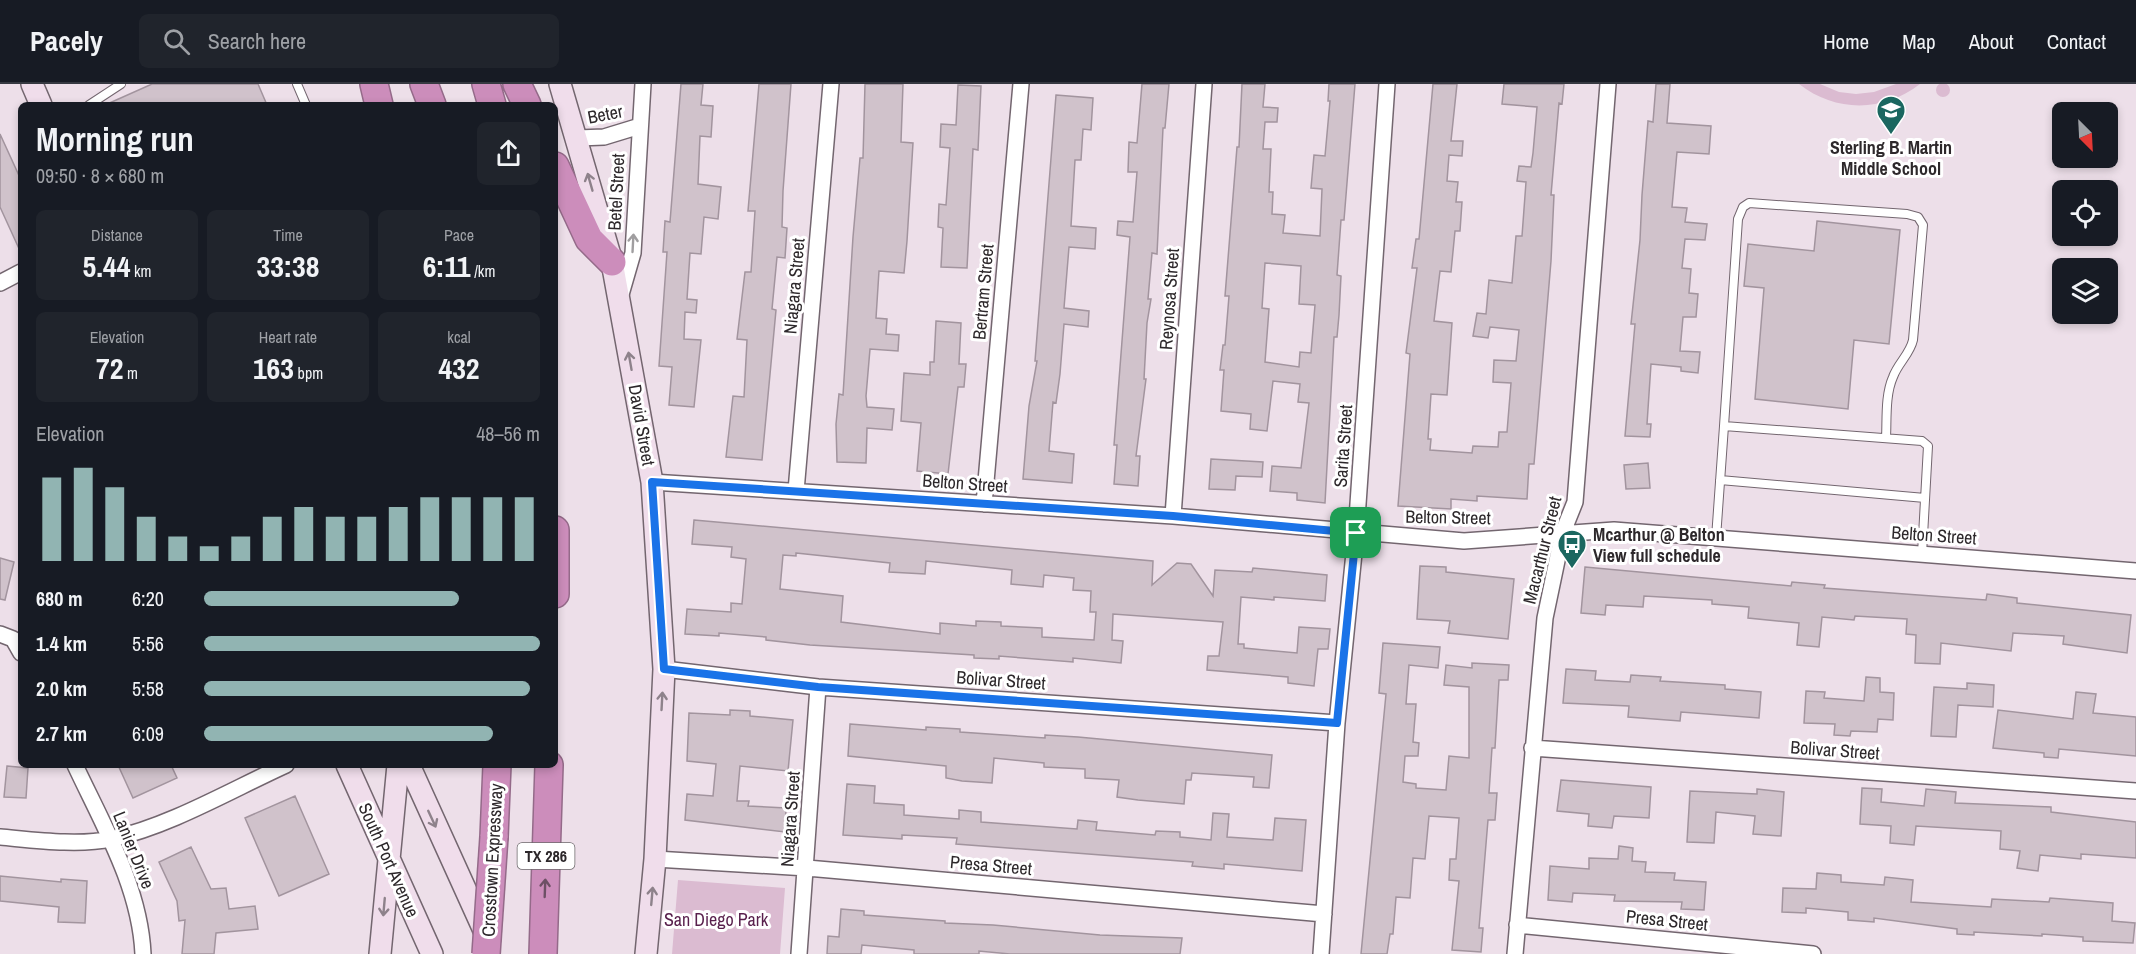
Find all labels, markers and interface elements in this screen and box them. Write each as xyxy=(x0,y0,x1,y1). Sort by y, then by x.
search box xyxy=(139,14,559,68)
text: Pacely xyxy=(30,22,103,60)
icon: search xyxy=(160,25,193,58)
text: Search here xyxy=(208,26,306,56)
text: Home xyxy=(1823,27,1869,56)
text: Map xyxy=(1902,27,1936,56)
text: About xyxy=(1969,27,2014,56)
text: Contact xyxy=(2047,27,2106,56)
school or university icon: Sterling B. Martin Middle School xyxy=(1875,94,1907,136)
street label: Beter xyxy=(585,98,625,130)
north arrow xyxy=(2052,102,2118,168)
map controls xyxy=(2052,102,2118,324)
text: Morning run xyxy=(36,117,194,161)
button: share xyxy=(477,122,540,185)
place label: Sterling B. Martin Middle School xyxy=(1830,135,1952,181)
street label: Betel Street xyxy=(601,153,631,231)
text: 09:50 · 8 × 680 m xyxy=(36,162,164,189)
one-way arrow xyxy=(584,173,595,192)
button: locate xyxy=(2052,180,2118,246)
text: Distance xyxy=(91,224,143,246)
text: Time xyxy=(273,224,303,246)
text: Pace xyxy=(444,224,474,246)
one-way arrow xyxy=(628,234,639,254)
street label: Niagara Street xyxy=(777,237,811,335)
street label: Bertram Street xyxy=(966,243,1000,341)
text: 5.44 xyxy=(82,246,130,286)
text: 33:38 xyxy=(257,246,319,286)
text: 6:11 xyxy=(423,246,471,286)
street label: Reynosa Street xyxy=(1153,247,1185,351)
button: layers xyxy=(2052,258,2118,324)
text: km xyxy=(130,260,152,282)
text: /km xyxy=(471,260,495,282)
text: Elevation xyxy=(90,326,144,348)
text: Heart rate xyxy=(259,326,317,348)
text: kcal xyxy=(447,326,471,348)
text: 72 xyxy=(96,348,123,388)
text: 163 xyxy=(253,348,294,388)
text: 432 xyxy=(438,348,480,388)
one-way arrow xyxy=(625,352,636,372)
text: m xyxy=(123,362,138,384)
text: bpm xyxy=(294,362,323,384)
street label: David Street xyxy=(623,382,661,468)
street label: Sarita Street xyxy=(1328,404,1358,488)
text: Elevation xyxy=(36,420,104,447)
text: 48–56 m xyxy=(476,420,540,447)
street label: Belton Street xyxy=(922,468,1008,498)
street label: Macarthur Street xyxy=(1517,494,1567,606)
street label: Belton Street xyxy=(1405,504,1491,530)
pin xyxy=(1330,507,1381,558)
icon: arrive xyxy=(1339,516,1372,549)
street label: Belton Street xyxy=(1891,520,1977,550)
place label: Mcarthur @ Belton View full schedule xyxy=(1593,522,1725,568)
bus stop icon: Mcarthur @ Belton View full schedule xyxy=(1556,528,1588,570)
text: 680 m xyxy=(36,585,83,612)
text: 6:20 xyxy=(132,585,164,612)
text: 1.4 km xyxy=(36,630,87,657)
text: 5:56 xyxy=(132,630,164,657)
street label: Bolivar Street xyxy=(956,664,1046,696)
text: 2.0 km xyxy=(36,675,87,702)
text: 5:58 xyxy=(132,675,164,702)
one-way arrow xyxy=(657,692,668,712)
text: 2.7 km xyxy=(36,720,87,747)
text: 6:09 xyxy=(132,720,164,747)
street label: Bolivar Street xyxy=(1790,734,1880,766)
street label: Niagara Street xyxy=(774,770,806,868)
street label: Crosstown Expressway xyxy=(476,782,509,937)
street label: South Port Avenue xyxy=(353,799,425,921)
street label: Lanier Drive xyxy=(107,808,161,892)
one-way arrow xyxy=(427,809,439,827)
road number: TX 286 xyxy=(518,843,574,869)
street label: Presa Street xyxy=(949,849,1033,881)
one-way arrow xyxy=(539,879,551,899)
one-way arrow xyxy=(646,886,657,906)
one-way arrow xyxy=(378,896,389,916)
street label: Presa Street xyxy=(1625,903,1709,937)
park label: San Diego Park xyxy=(664,907,769,932)

